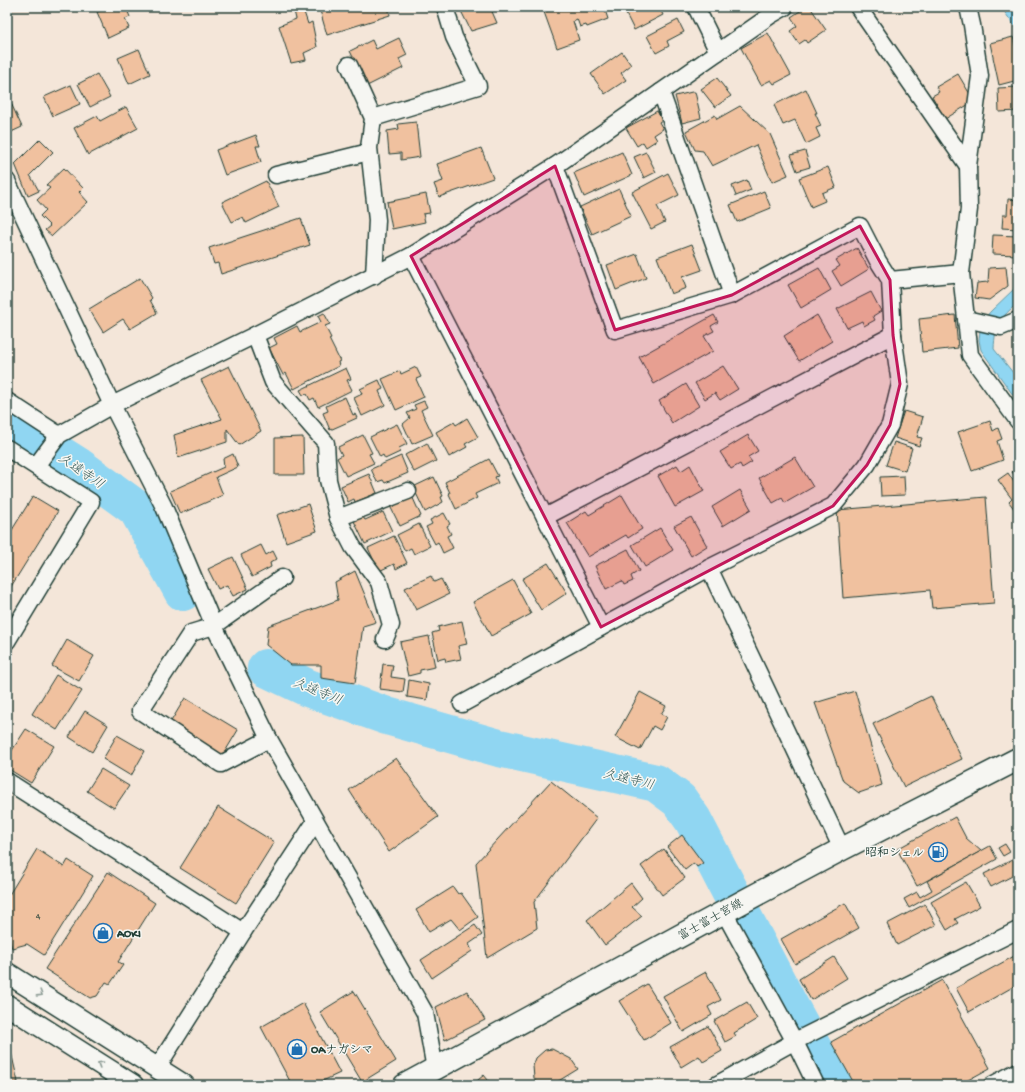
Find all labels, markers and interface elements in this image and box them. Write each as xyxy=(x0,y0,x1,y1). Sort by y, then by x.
water label: 久遠寺川 xyxy=(55,450,107,493)
water label: 久遠寺川 xyxy=(290,675,344,709)
water label: 久遠寺川 xyxy=(601,766,656,794)
fuel station icon: 昭和シェル xyxy=(927,841,949,863)
place label: 昭和シェル xyxy=(865,846,924,861)
street label: 富士富士宮線 xyxy=(676,896,746,944)
house number: 4 xyxy=(36,911,41,923)
shop icon: AOKI xyxy=(92,922,114,944)
place label: AOKI xyxy=(116,928,141,942)
one-way arrow xyxy=(36,989,43,996)
shop icon: OAナガシマ xyxy=(286,1038,308,1060)
place label: OAナガシマ xyxy=(311,1044,373,1058)
one-way arrow xyxy=(97,1062,104,1069)

